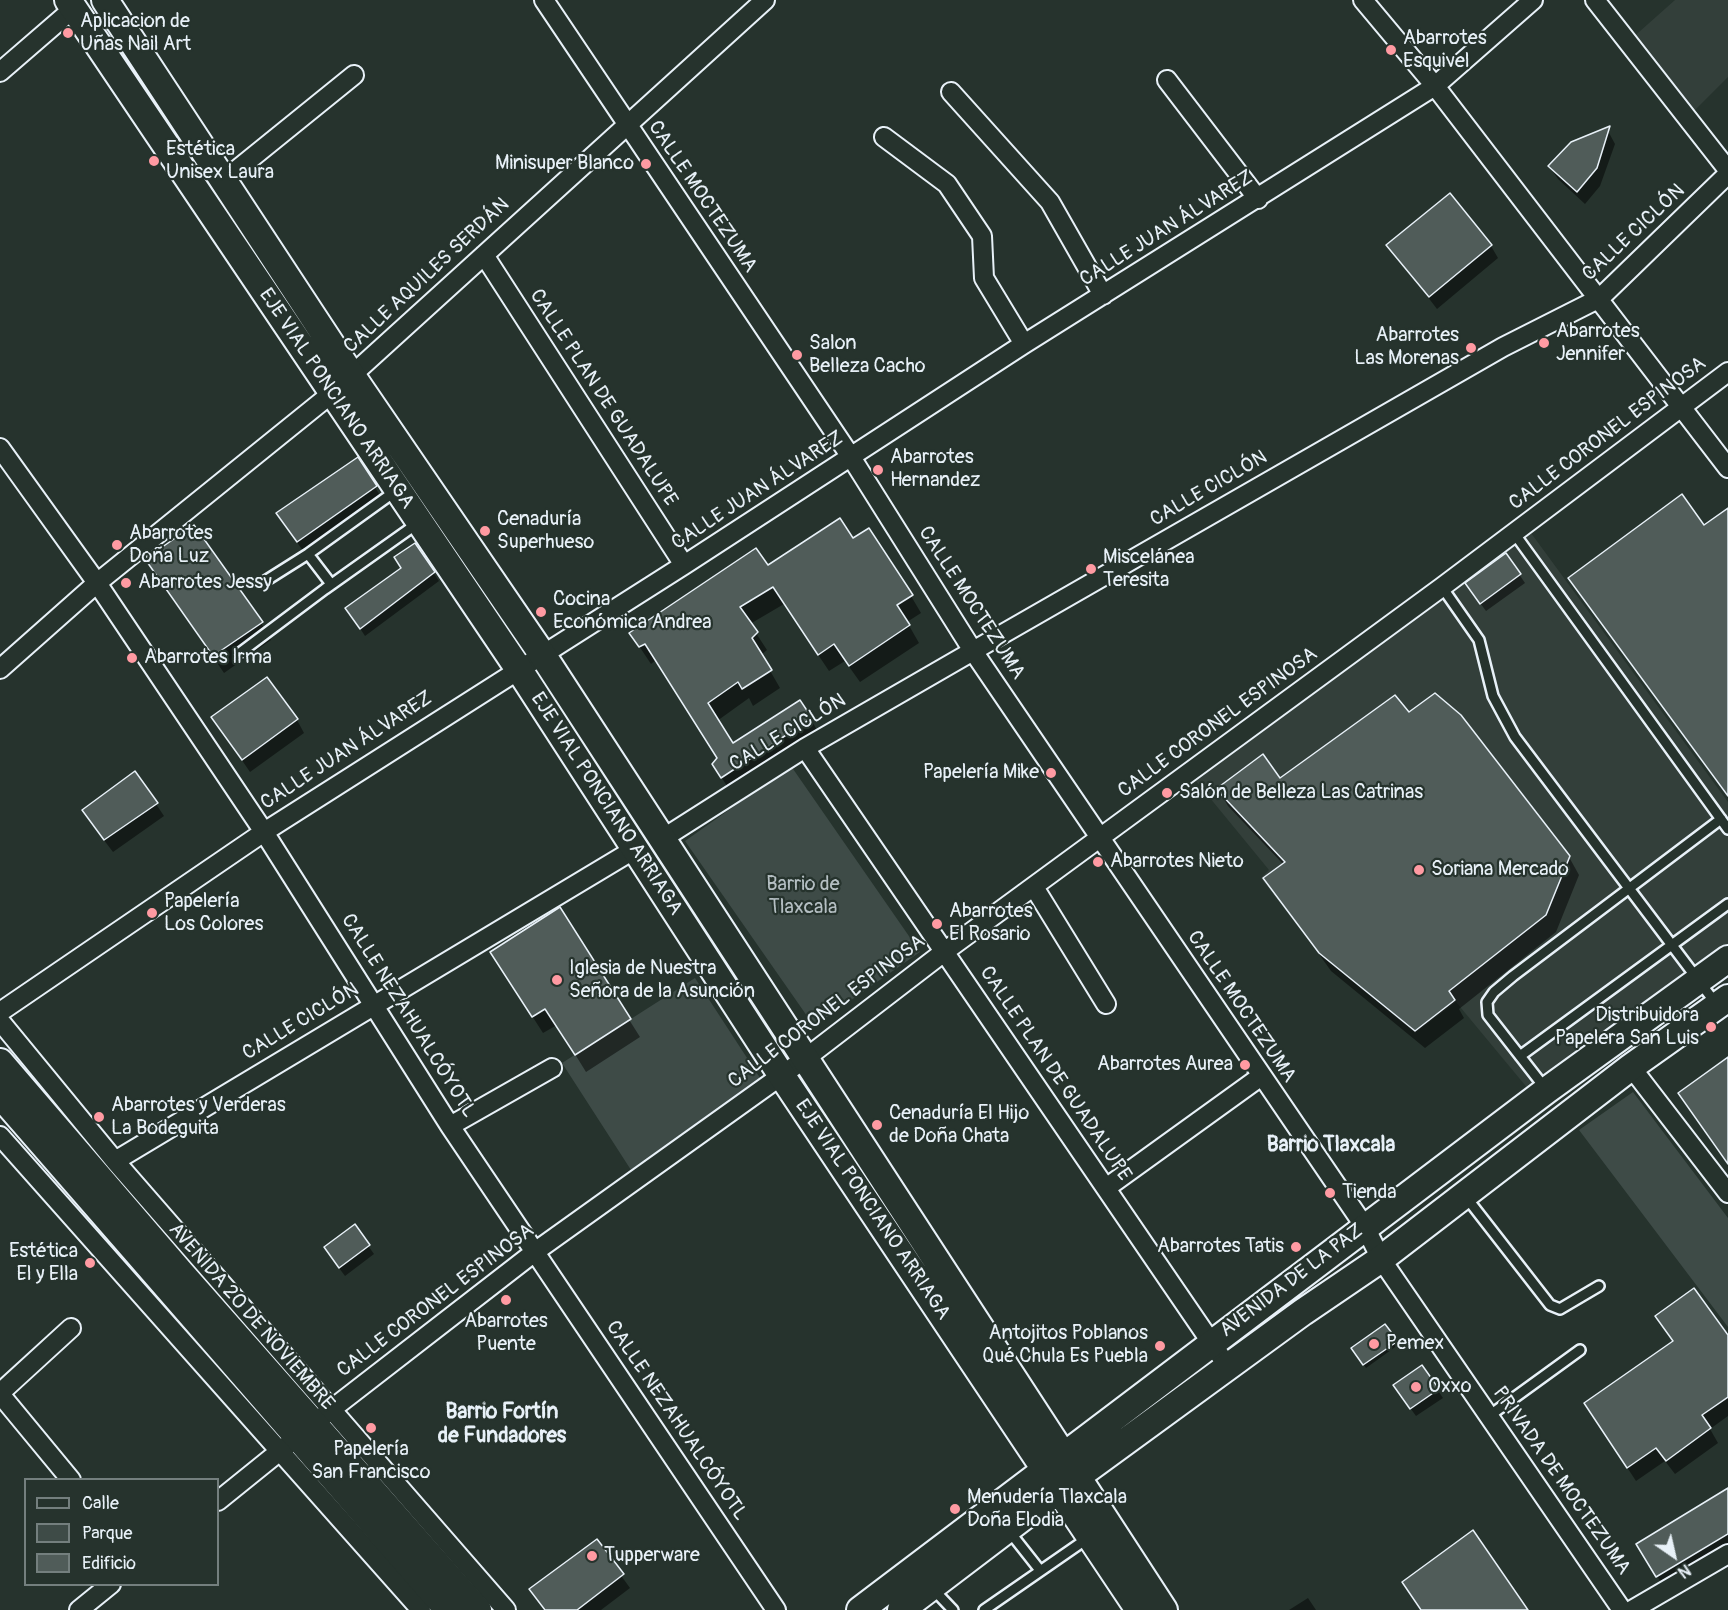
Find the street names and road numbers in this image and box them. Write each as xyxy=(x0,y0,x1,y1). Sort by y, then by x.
street label: CALLE MOCTEZUMA xyxy=(642,117,762,277)
street label: CALLE JUAN ÁLVAREZ xyxy=(1076,166,1258,292)
street label: CALLE CICLÓN xyxy=(1578,179,1690,287)
street label: CALLE AQUILES SERDÁN xyxy=(339,193,515,359)
street label: EJE VIAL PONCIANO ARRIAGA xyxy=(253,284,419,514)
street label: CALLE PLAN DE GUADALUPE xyxy=(524,285,682,511)
street label: CALLE CORONEL ESPINOSA xyxy=(1505,352,1711,516)
street label: CALLE JUAN ÁLVAREZ xyxy=(668,426,848,556)
street label: CALLE CICLÓN xyxy=(1146,446,1272,532)
street label: CALLE MOCTEZUMA xyxy=(913,522,1029,684)
street label: CALLE CORONEL ESPINOSA xyxy=(1114,643,1322,803)
street label: CALLE JUAN ÁLVAREZ xyxy=(257,686,437,816)
street label: EJE VIAL PONCIANO ARRIAGA xyxy=(525,688,687,920)
street label: CALLE CICLÓN xyxy=(726,689,850,777)
street label: CALLE NEZAHUALCÓYOTL xyxy=(335,910,481,1122)
street label: CALLE MOCTEZUMA xyxy=(1181,927,1301,1087)
street label: CALLE CORONEL ESPINOSA xyxy=(724,930,930,1094)
street label: CALLE PLAN DE GUADALUPE xyxy=(974,962,1136,1186)
street label: CALLE CICLÓN xyxy=(239,978,363,1066)
street label: EJE VIAL PONCIANO ARRIAGA xyxy=(789,1095,955,1325)
street label: AVENIDA 20 DE NOVIEMBRE xyxy=(163,1218,339,1416)
street label: CALLE CORONEL ESPINOSA xyxy=(333,1219,539,1383)
street label: AVENIDA DE LA PAZ xyxy=(1215,1219,1369,1343)
street label: CALLE NEZAHUALCÓYOTL xyxy=(600,1317,752,1525)
street label: PRIVADA DE MOCTEZUMA xyxy=(1487,1382,1635,1580)

